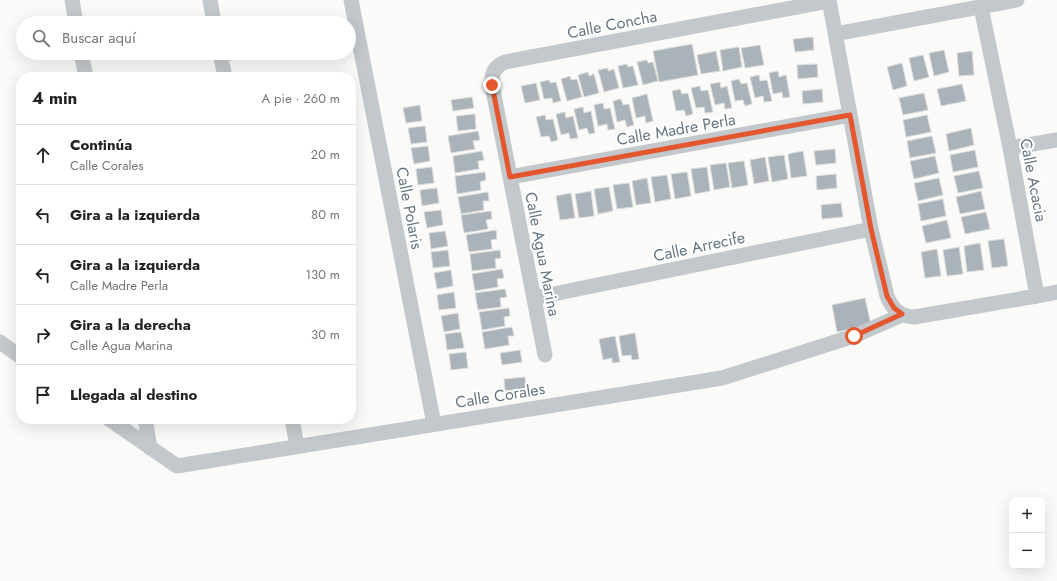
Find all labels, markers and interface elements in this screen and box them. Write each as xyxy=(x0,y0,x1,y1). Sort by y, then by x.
street label: Calle Concha xyxy=(565,5,659,44)
search box xyxy=(16,16,356,60)
icon: search xyxy=(30,27,52,49)
text: Buscar aquí xyxy=(62,27,136,49)
route end xyxy=(483,76,501,94)
text: 4 min xyxy=(32,86,77,110)
text: A pie · 260 m xyxy=(262,89,340,108)
street label: Calle Madre Perla xyxy=(615,108,737,151)
text: Continúa xyxy=(70,134,132,156)
street label: Calle Acacia xyxy=(1014,136,1053,224)
icon: ahead xyxy=(32,144,54,166)
text: 20 m xyxy=(311,145,340,164)
text: Calle Corales xyxy=(70,156,143,175)
street label: Calle Polaris xyxy=(390,165,429,251)
street label: Calle Agua Marina xyxy=(519,190,566,318)
icon: left xyxy=(32,204,54,226)
text: Gira a la izquierda xyxy=(70,204,200,226)
text: 80 m xyxy=(311,205,340,224)
street label: Calle Arrecife xyxy=(651,226,747,267)
text: Gira a la izquierda xyxy=(70,254,200,276)
icon: left xyxy=(32,264,54,286)
text: 130 m xyxy=(305,265,340,284)
text: Calle Madre Perla xyxy=(70,276,168,295)
text: Gira a la derecha xyxy=(70,314,191,336)
icon: right xyxy=(32,324,54,346)
text: 30 m xyxy=(311,325,340,344)
route start xyxy=(845,327,863,345)
text: Calle Agua Marina xyxy=(70,336,172,355)
street label: Calle Corales xyxy=(454,377,546,414)
icon: arrive xyxy=(32,384,54,406)
text: Llegada al destino xyxy=(70,384,197,406)
map controls xyxy=(1009,497,1045,569)
button: + xyxy=(1009,497,1045,533)
button: − xyxy=(1009,533,1045,569)

